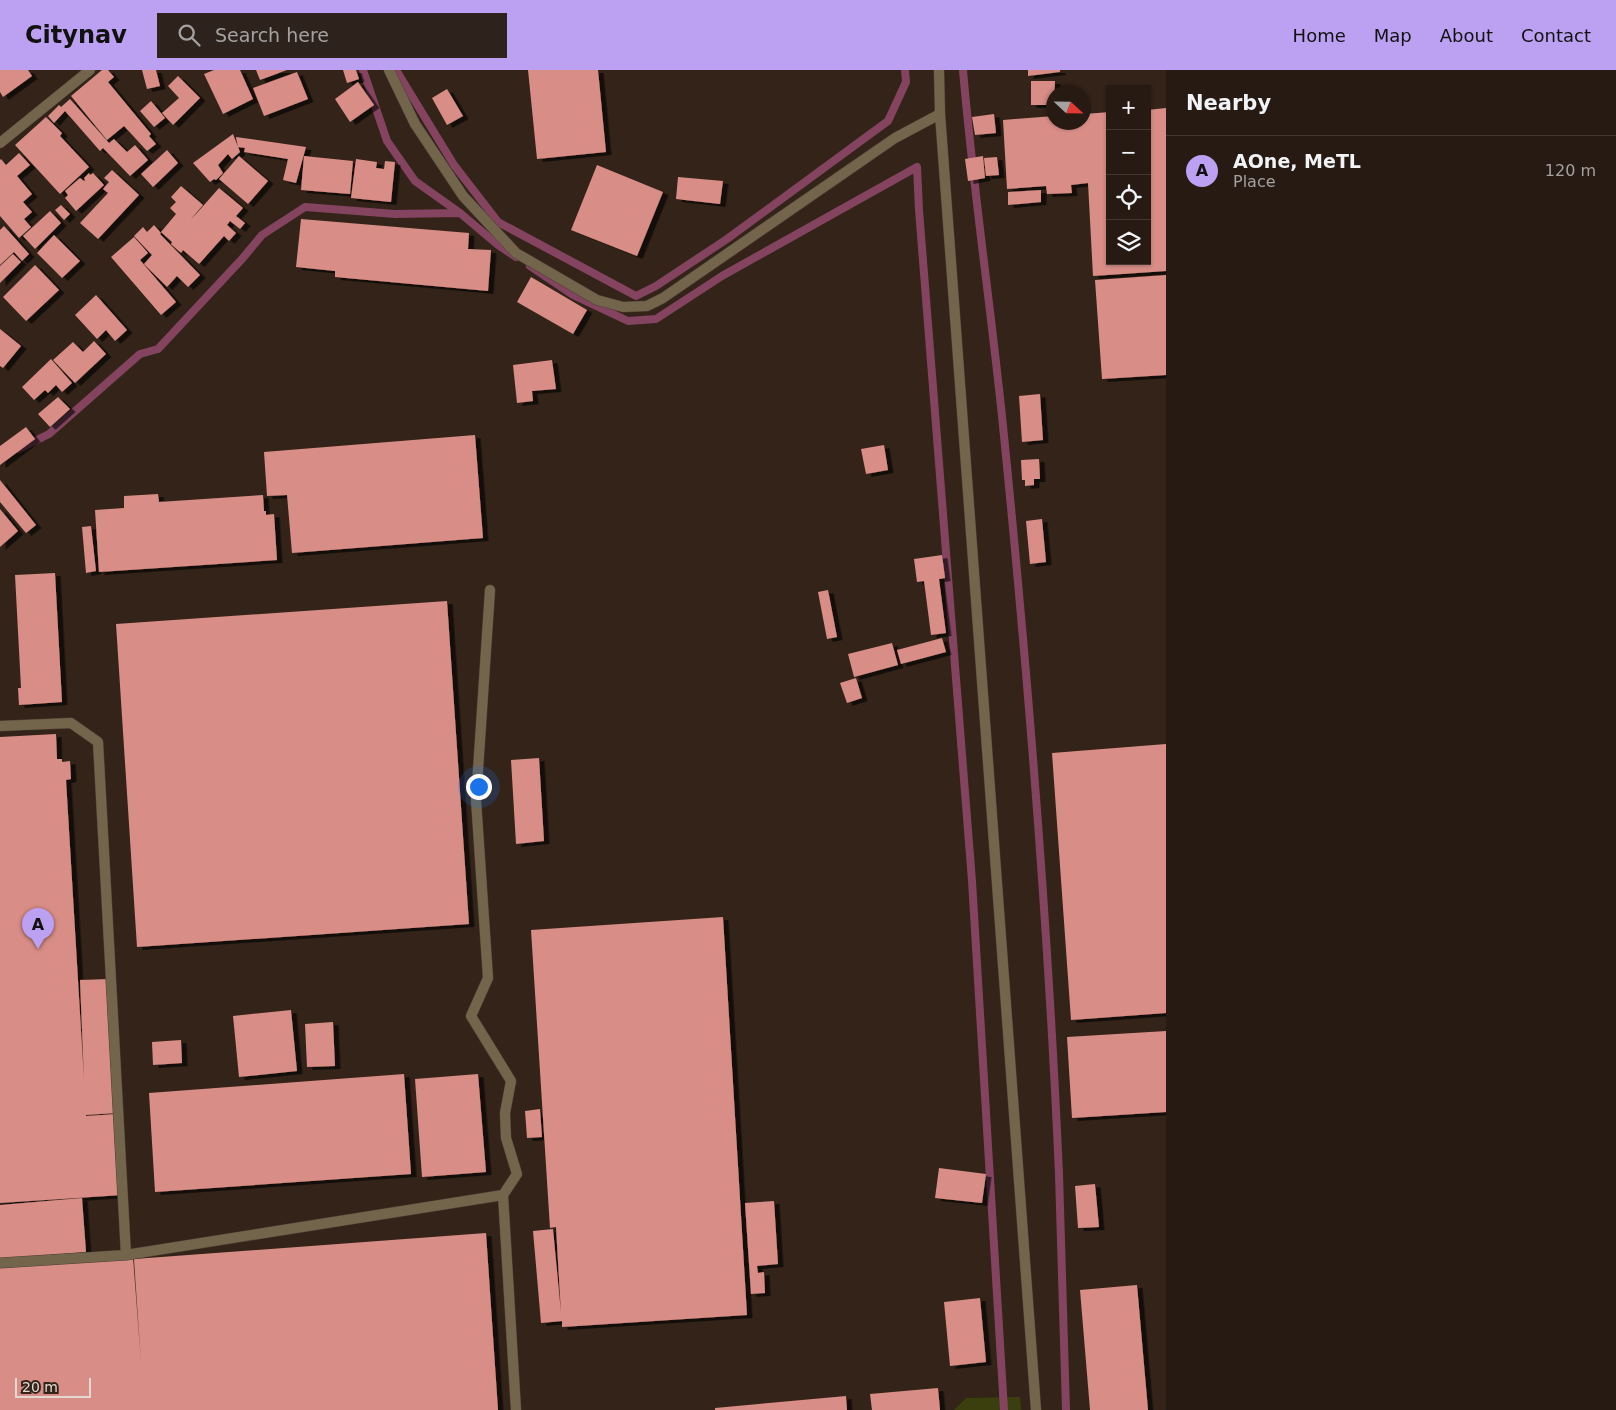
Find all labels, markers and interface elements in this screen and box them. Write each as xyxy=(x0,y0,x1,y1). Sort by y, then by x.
search box xyxy=(157,13,507,58)
text: Citynav xyxy=(25,21,127,49)
icon: search xyxy=(175,21,203,49)
text: Search here xyxy=(215,24,329,46)
text: Home xyxy=(1293,25,1346,46)
text: Map xyxy=(1374,25,1412,46)
text: About xyxy=(1440,25,1493,46)
text: Contact xyxy=(1521,25,1591,46)
north arrow xyxy=(1046,85,1091,130)
map controls xyxy=(1106,85,1151,265)
button: + xyxy=(1106,85,1151,130)
text: Nearby xyxy=(1186,91,1271,115)
button: − xyxy=(1106,130,1151,175)
text: AOne, MeTL xyxy=(1233,150,1361,172)
text: A xyxy=(1196,161,1208,180)
text: 120 m xyxy=(1545,161,1596,180)
text: Place xyxy=(1233,172,1276,191)
button: locate xyxy=(1106,175,1151,220)
button: layers xyxy=(1106,220,1151,265)
your location xyxy=(466,774,492,800)
pin: A xyxy=(22,908,54,949)
scale bar xyxy=(15,1375,91,1398)
text: 20 m xyxy=(22,1379,58,1395)

